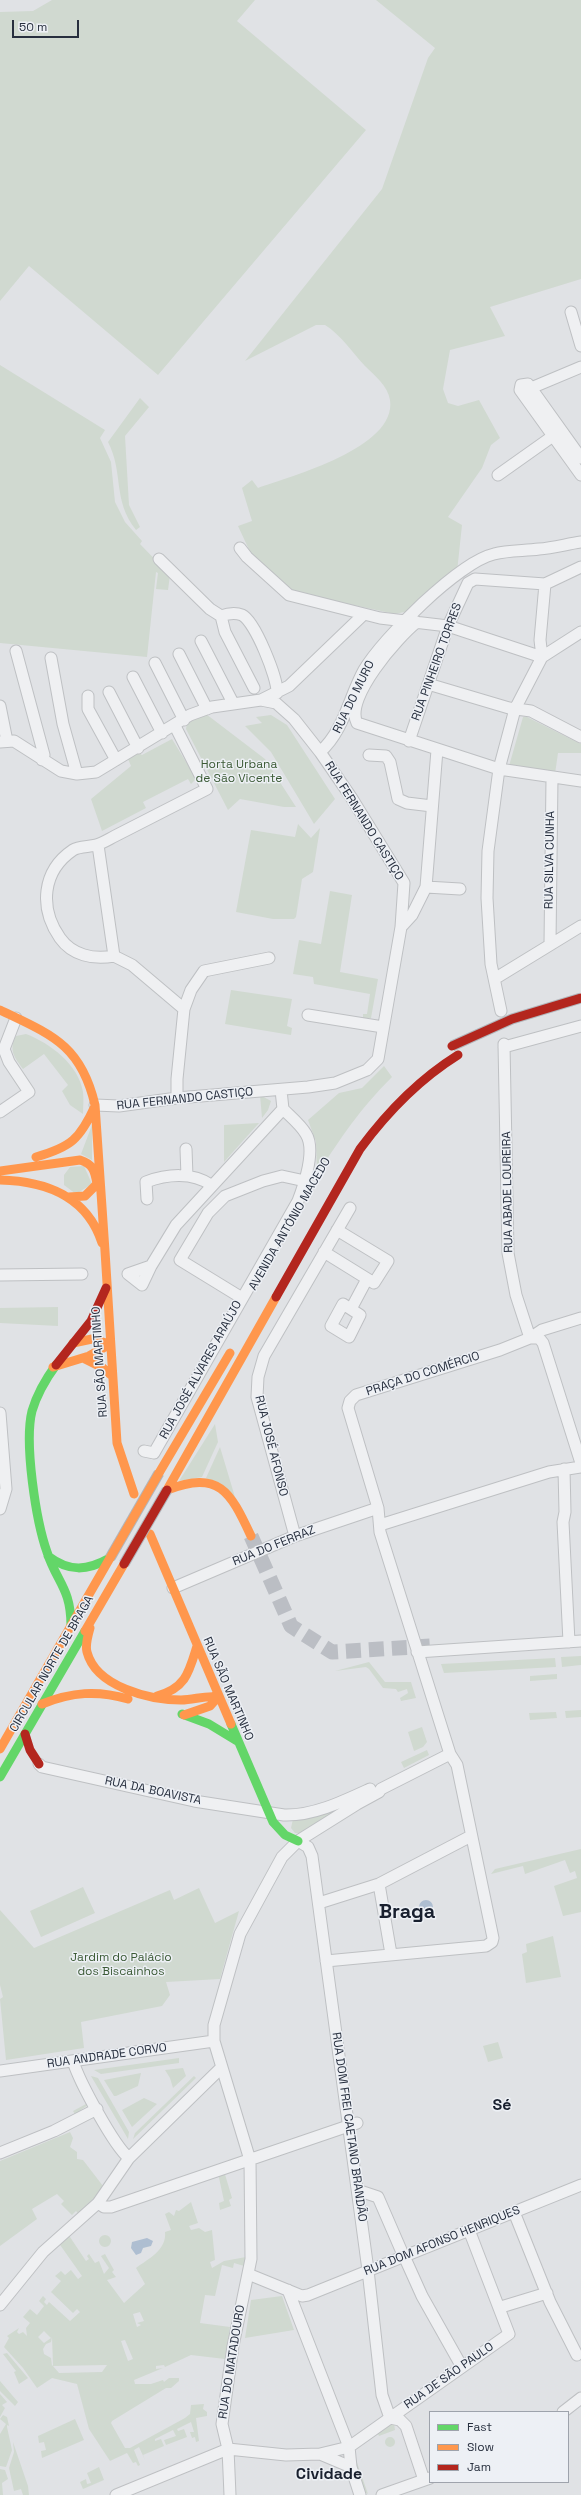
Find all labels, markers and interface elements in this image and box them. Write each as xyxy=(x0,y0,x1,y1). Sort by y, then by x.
scale bar xyxy=(14,12,81,38)
text: 50 m xyxy=(19,19,47,35)
street label: RUA PINHEIRO TORRES xyxy=(409,601,465,723)
street label: RUA DO MURO xyxy=(330,658,378,736)
park label: Horta Urbana de São Vicente xyxy=(196,758,282,786)
street label: RUA FERNANDO CASTIÇO xyxy=(322,759,406,883)
street label: RUA SILVA CUNHA xyxy=(542,811,558,909)
street label: RUA FERNANDO CASTIÇO xyxy=(116,1085,254,1113)
street label: RUA ABADE LOUREIRA xyxy=(500,1131,516,1253)
street label: AVENIDA ANTÓNIO MACEDO xyxy=(246,1155,334,1293)
street label: RUA JOSÉ ALVARES ARAÚJO xyxy=(157,1298,245,1442)
street label: RUA SÃO MARTINHO xyxy=(89,1306,111,1418)
street label: PRAÇA DO COMÉRCIO xyxy=(364,1349,482,1399)
street label: RUA JOSÉ AFONSO xyxy=(251,1394,291,1498)
street label: RUA DO FERRAZ xyxy=(231,1523,317,1569)
street label: CIRCULAR NORTE DE BRAGA xyxy=(7,1593,97,1735)
street label: RUA SÃO MARTINHO xyxy=(200,1635,256,1743)
street label: RUA DA BOAVISTA xyxy=(103,1774,203,1808)
district label: Braga xyxy=(379,1901,435,1925)
park label: Jardim do Palácio dos Biscainhos xyxy=(70,1951,172,1979)
street label: RUA DOM FREI CAETANO BRANDÃO xyxy=(329,2031,369,2223)
street label: RUA ANDRADE CORVO xyxy=(46,2040,168,2072)
district label: Sé xyxy=(493,2096,511,2116)
street label: RUA DOM AFONSO HENRIQUES xyxy=(362,2203,522,2279)
street label: RUA DO MATADOURO xyxy=(216,2304,248,2420)
street label: RUA DE SÃO PAULO xyxy=(401,2340,497,2412)
legend xyxy=(429,2411,569,2483)
text: Fast xyxy=(467,2419,492,2435)
text: Slow xyxy=(467,2439,494,2455)
text: Jam xyxy=(467,2459,491,2475)
district label: Cividade xyxy=(296,2465,362,2485)

